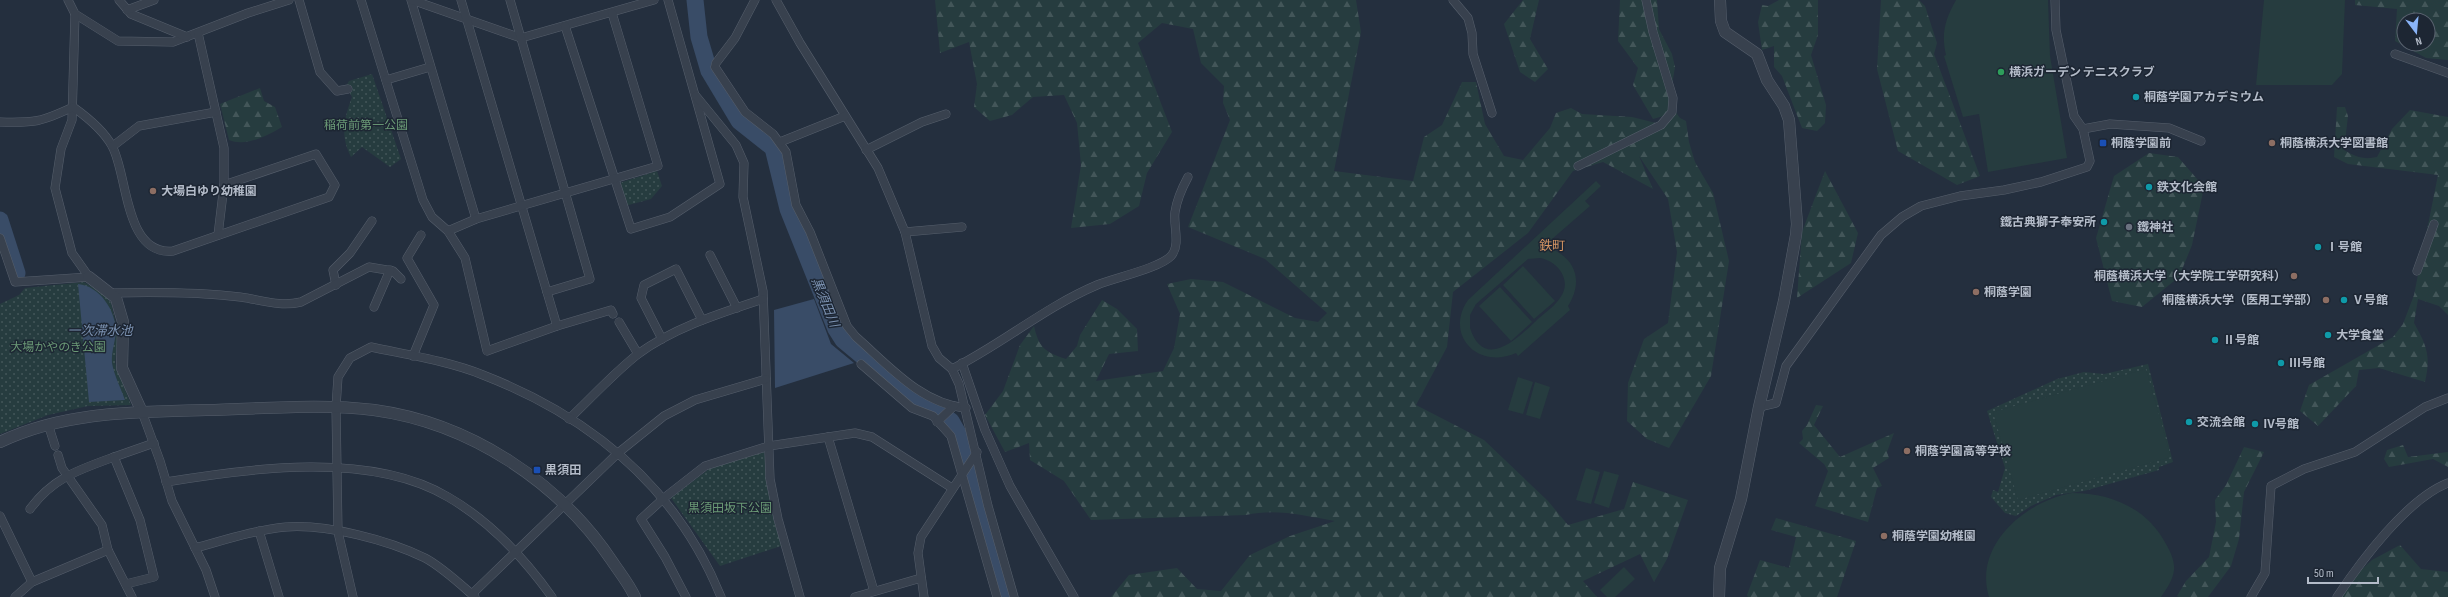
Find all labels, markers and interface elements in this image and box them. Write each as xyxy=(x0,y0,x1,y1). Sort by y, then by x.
north arrow xyxy=(2396,12,2436,52)
text: N xyxy=(2414,34,2423,48)
place label: 横浜ガーデン テニスクラブ xyxy=(2009,65,2155,80)
marker: 横浜ガーデン テニスクラブ xyxy=(1996,67,2006,77)
place label: 桐蔭学園アカデミウム xyxy=(2144,90,2264,105)
marker: 桐蔭学園アカデミウム xyxy=(2131,92,2141,102)
park label: 稲荷前第一公園 xyxy=(324,118,408,133)
place label: 桐蔭学園前 xyxy=(2111,136,2171,151)
place label: 桐蔭横浜大学図書館 xyxy=(2280,136,2388,151)
marker: 桐蔭学園前 xyxy=(2098,138,2108,148)
marker: 桐蔭横浜大学図書館 xyxy=(2267,138,2277,148)
place label: 鉄文化会館 xyxy=(2156,180,2217,195)
marker: 鉄文化会館 xyxy=(2144,182,2154,192)
place label: 大場白ゆり幼稚園 xyxy=(161,184,257,199)
marker: 大場白ゆり幼稚園 xyxy=(148,186,158,196)
place label: 鐵古典獅子奉安所 xyxy=(2000,215,2096,230)
marker: 鐵古典獅子奉安所 xyxy=(2099,217,2109,227)
place label: 鐵神社 xyxy=(2137,220,2173,235)
marker: 鐵神社 xyxy=(2124,222,2134,232)
district label: 鉄町 xyxy=(1539,238,1565,254)
place label: Ⅰ号館 xyxy=(2326,240,2362,255)
marker: Ⅰ号館 xyxy=(2313,242,2323,252)
place label: 桐蔭横浜大学（大学院工学研究科） xyxy=(2094,269,2286,284)
marker: 桐蔭横浜大学（大学院工学研究科） xyxy=(2289,271,2299,281)
water label: 黒須田川 xyxy=(808,275,843,331)
place label: 桐蔭学園 xyxy=(1984,285,2032,300)
marker: 桐蔭学園 xyxy=(1971,287,1981,297)
place label: 桐蔭横浜大学（医用工学部） xyxy=(2162,293,2318,308)
place label: Ⅴ号館 xyxy=(2352,293,2388,308)
marker: 桐蔭横浜大学（医用工学部） xyxy=(2321,295,2331,305)
marker: Ⅴ号館 xyxy=(2339,295,2349,305)
water label: 一次滞水池 xyxy=(67,323,134,339)
place label: 大学食堂 xyxy=(2336,328,2384,343)
marker: 大学食堂 xyxy=(2323,330,2333,340)
place label: Ⅱ号館 xyxy=(2223,333,2259,348)
marker: Ⅱ号館 xyxy=(2210,335,2220,345)
park label: 大場かやのき公園 xyxy=(10,340,106,355)
place label: Ⅲ号館 xyxy=(2289,356,2325,371)
marker: Ⅲ号館 xyxy=(2276,358,2286,368)
place label: 交流会館 xyxy=(2197,415,2245,430)
marker: 交流会館 xyxy=(2184,417,2194,427)
place label: Ⅳ号館 xyxy=(2263,417,2299,432)
marker: Ⅳ号館 xyxy=(2250,419,2260,429)
place label: 桐蔭学園高等学校 xyxy=(1915,444,2011,459)
marker: 桐蔭学園高等学校 xyxy=(1902,446,1912,456)
place label: 黒須田 xyxy=(545,463,581,478)
marker: 黒須田 xyxy=(532,465,542,475)
park label: 黒須田坂下公園 xyxy=(688,501,772,516)
place label: 桐蔭学園幼稚園 xyxy=(1892,529,1976,544)
marker: 桐蔭学園幼稚園 xyxy=(1879,531,1889,541)
scale bar xyxy=(2308,559,2378,585)
text: 50 m xyxy=(2314,566,2334,581)

